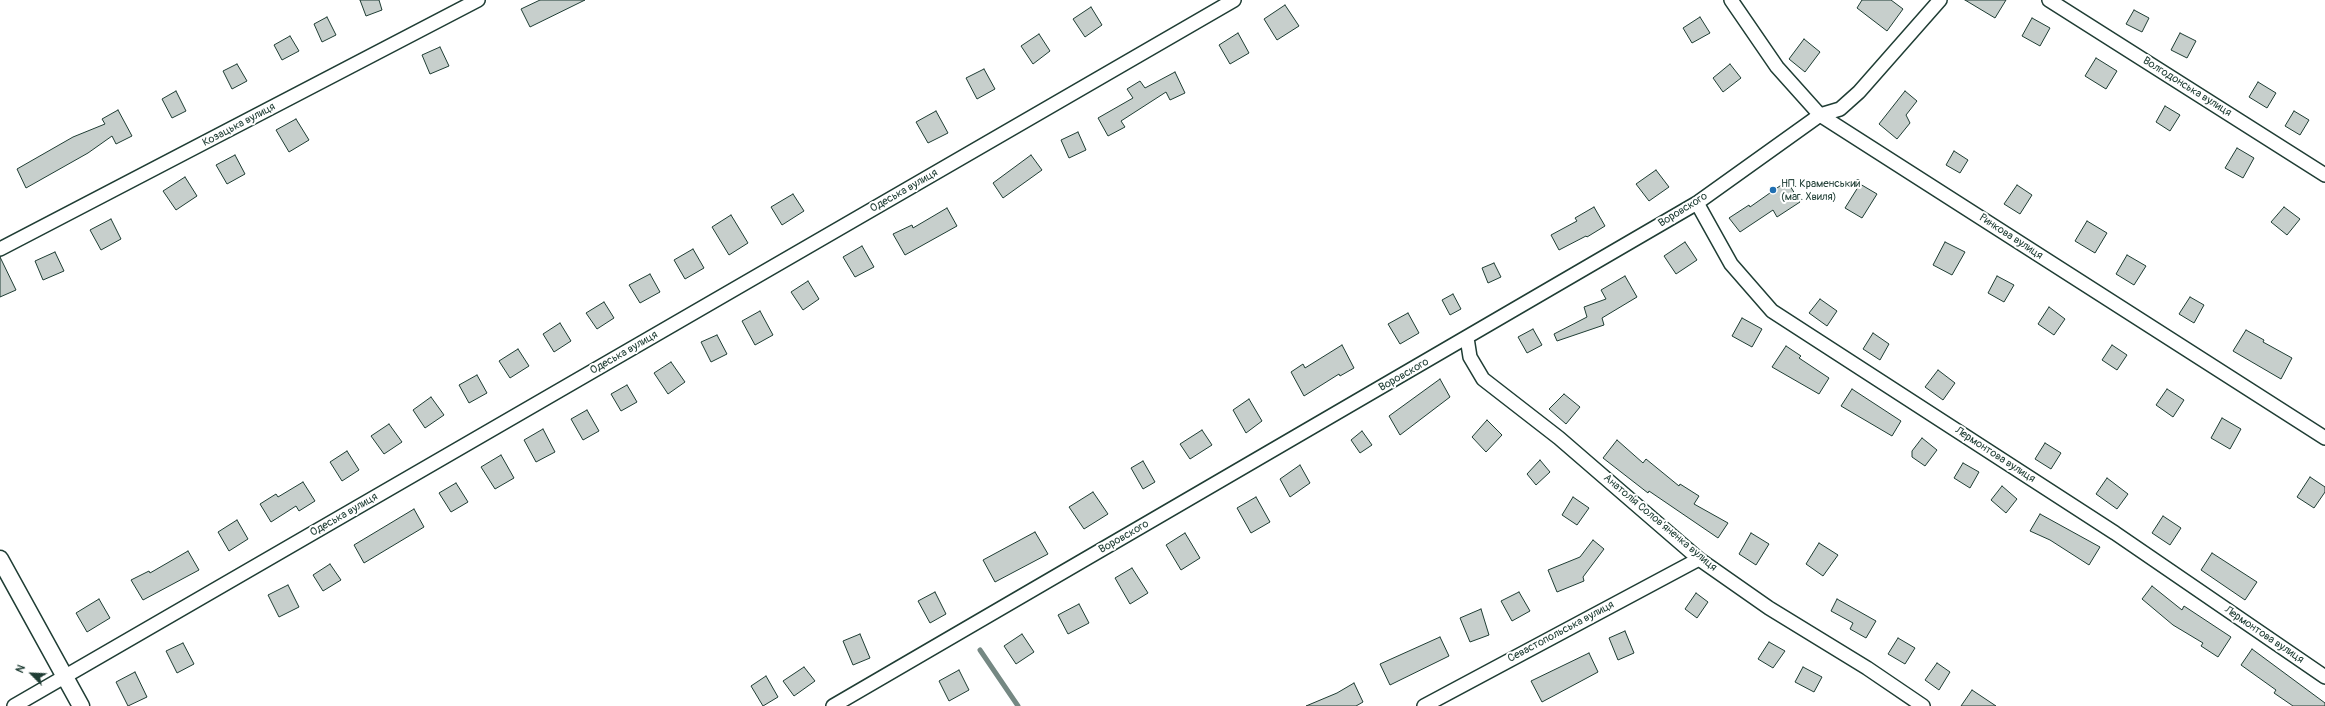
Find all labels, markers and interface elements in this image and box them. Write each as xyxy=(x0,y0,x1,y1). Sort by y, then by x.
street label: Волгодонська вулиця xyxy=(2140,54,2234,120)
street label: Козацька вулиця xyxy=(200,100,278,150)
street label: Одеська вулиця xyxy=(868,166,940,216)
place label: НП. Краменський (маг. Хвиля) xyxy=(1781,177,1861,203)
marker: НП. Краменський (маг. Хвиля) xyxy=(1768,185,1778,195)
street label: Воровского xyxy=(1656,190,1710,230)
street label: Ринкова вулиця xyxy=(1977,212,2045,262)
street label: Одеська вулиця xyxy=(588,328,660,378)
street label: Воровского xyxy=(1377,355,1431,395)
street label: Лермонтова вулиця xyxy=(1952,424,2038,486)
street label: Анатолія Солов'яненка вулиця xyxy=(1601,472,1719,574)
street label: Одеська вулиця xyxy=(308,490,380,540)
street label: Воровского xyxy=(1097,517,1151,557)
street label: Севастопольська вулиця xyxy=(1506,598,1616,666)
street label: Лермонтова вулиця xyxy=(2222,604,2306,666)
north arrow xyxy=(12,654,52,694)
text: N xyxy=(13,663,28,675)

